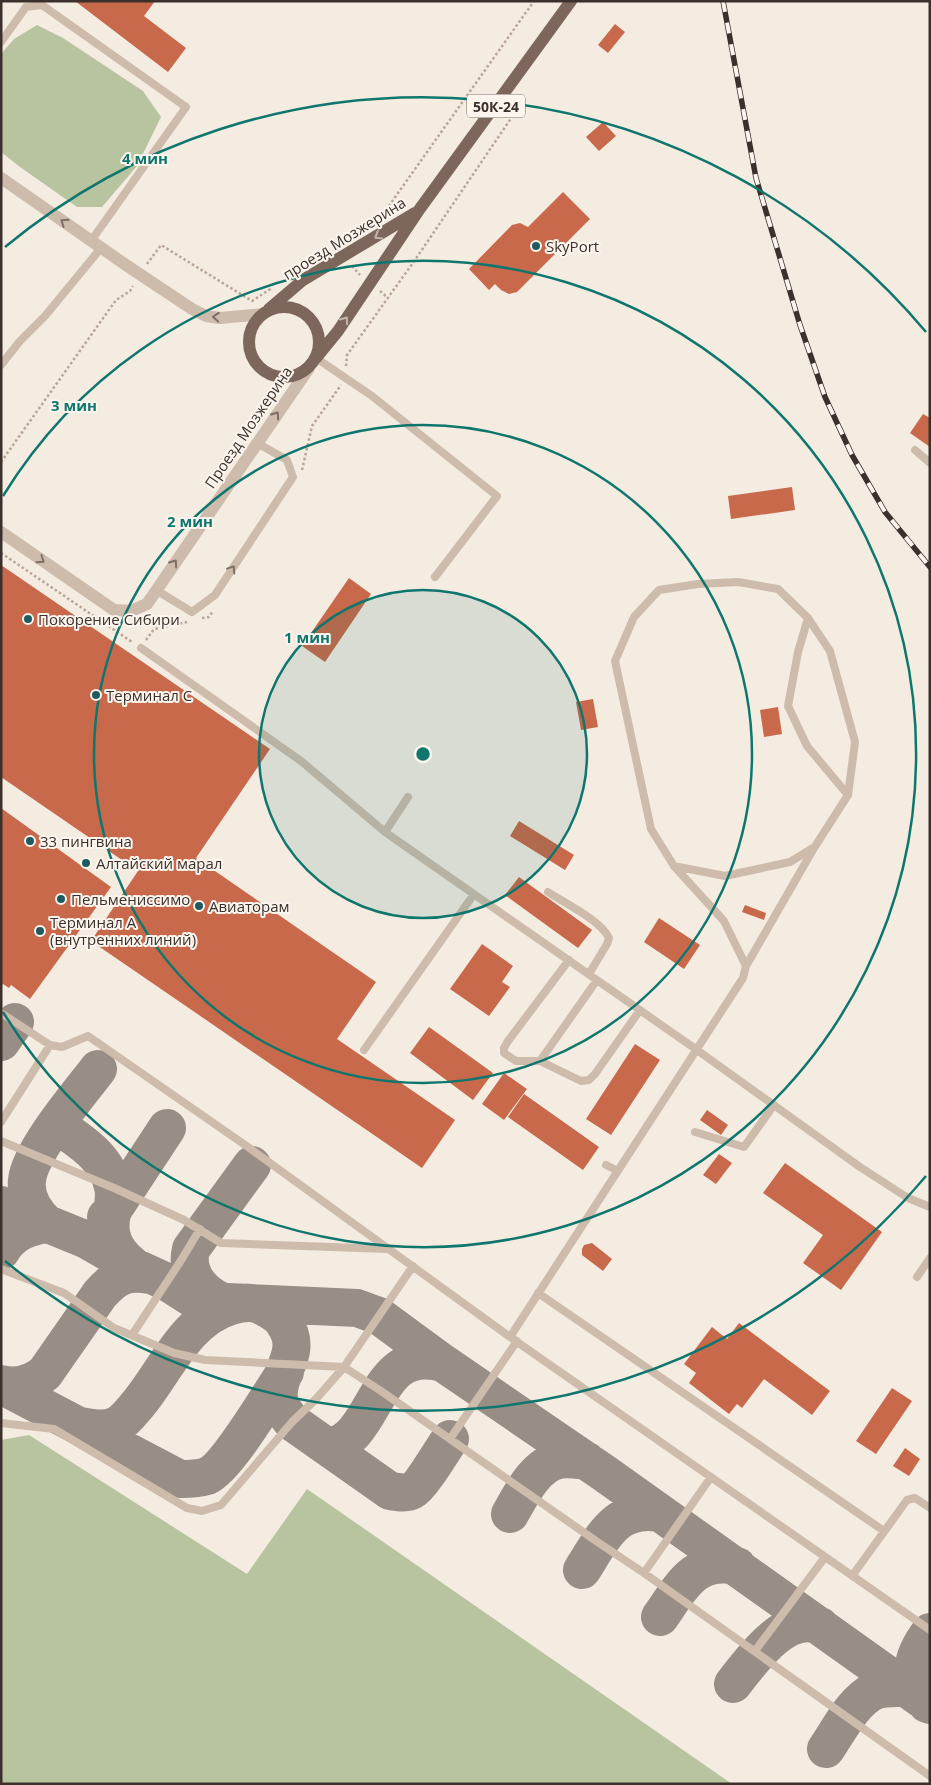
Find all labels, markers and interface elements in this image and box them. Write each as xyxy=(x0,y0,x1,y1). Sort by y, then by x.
road number: 50К-24 xyxy=(467,94,525,118)
text: 4 мин xyxy=(122,148,168,168)
street label: проезд Мозжерина xyxy=(279,192,409,284)
one-way arrow xyxy=(60,219,70,228)
one-way arrow xyxy=(374,229,383,239)
place label: SkyPort xyxy=(546,236,599,256)
marker: SkyPort xyxy=(530,240,542,252)
one-way arrow xyxy=(211,312,219,323)
one-way arrow xyxy=(339,316,349,325)
street label: Проезд Мозжерина xyxy=(200,362,296,492)
text: 3 мин xyxy=(51,395,97,415)
one-way arrow xyxy=(270,411,279,421)
text: 2 мин xyxy=(167,511,213,531)
one-way arrow xyxy=(36,554,45,563)
one-way arrow xyxy=(168,560,177,569)
one-way arrow xyxy=(226,566,235,575)
place label: Покорение Сибири xyxy=(38,609,180,629)
marker: Покорение Сибири xyxy=(22,613,34,625)
text: 1 мин xyxy=(284,627,330,647)
place label: Терминал С xyxy=(106,685,192,705)
marker: Терминал С xyxy=(90,689,102,701)
centre of rings xyxy=(414,745,432,763)
place label: 33 пингвина xyxy=(40,831,132,851)
marker: 33 пингвина xyxy=(24,835,36,847)
place label: Алтайский марал xyxy=(96,853,222,873)
marker: Алтайский марал xyxy=(80,857,92,869)
place label: Пельмениссимо xyxy=(71,889,190,909)
marker: Пельмениссимо xyxy=(55,893,67,905)
place label: Авиаторам xyxy=(209,896,290,916)
marker: Авиаторам xyxy=(193,900,205,912)
place label: Терминал А (внутренних линий) xyxy=(50,912,196,949)
marker: Терминал А (внутренних линий) xyxy=(34,925,46,937)

